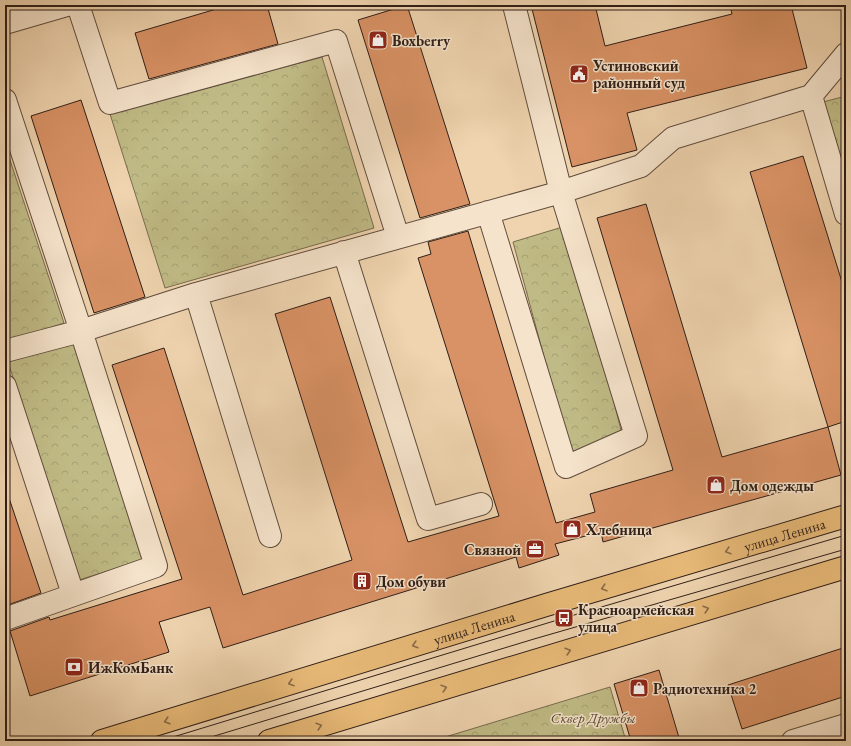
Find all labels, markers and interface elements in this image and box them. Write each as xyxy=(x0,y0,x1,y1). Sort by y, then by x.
shop icon: Boxberry xyxy=(367,29,389,51)
place label: Boxberry xyxy=(392,31,451,50)
place label: Устиновский районный суд xyxy=(592,56,685,92)
public building icon: Устиновский районный суд xyxy=(568,63,590,85)
shop icon: Дом одежды xyxy=(705,474,727,496)
place label: Дом одежды xyxy=(730,476,814,495)
street label: улица Ленина xyxy=(741,513,827,555)
shop icon: Хлебница xyxy=(561,518,583,540)
place label: Хлебница xyxy=(585,520,653,539)
office icon: Связной xyxy=(524,538,546,560)
place label: Связной xyxy=(464,540,521,559)
one-way arrow xyxy=(725,546,732,555)
building icon: Дом обуви xyxy=(351,570,373,592)
place label: Дом обуви xyxy=(376,572,446,591)
one-way arrow xyxy=(600,583,607,592)
place label: Красноармейская улица xyxy=(578,600,694,636)
one-way arrow xyxy=(702,605,709,614)
street label: улица Ленина xyxy=(431,606,517,648)
bus stop icon: Красноармейская улица xyxy=(553,607,575,629)
one-way arrow xyxy=(412,640,419,649)
one-way arrow xyxy=(565,647,572,656)
bank icon: ИжКомБанк xyxy=(63,656,85,678)
place label: ИжКомБанк xyxy=(88,658,174,677)
shop icon: Радиотехника 2 xyxy=(628,677,650,699)
one-way arrow xyxy=(288,678,295,687)
place label: Радиотехника 2 xyxy=(653,679,757,698)
one-way arrow xyxy=(440,684,447,693)
park label: Сквер Дружбы xyxy=(550,708,636,727)
one-way arrow xyxy=(163,716,170,725)
one-way arrow xyxy=(316,722,323,731)

